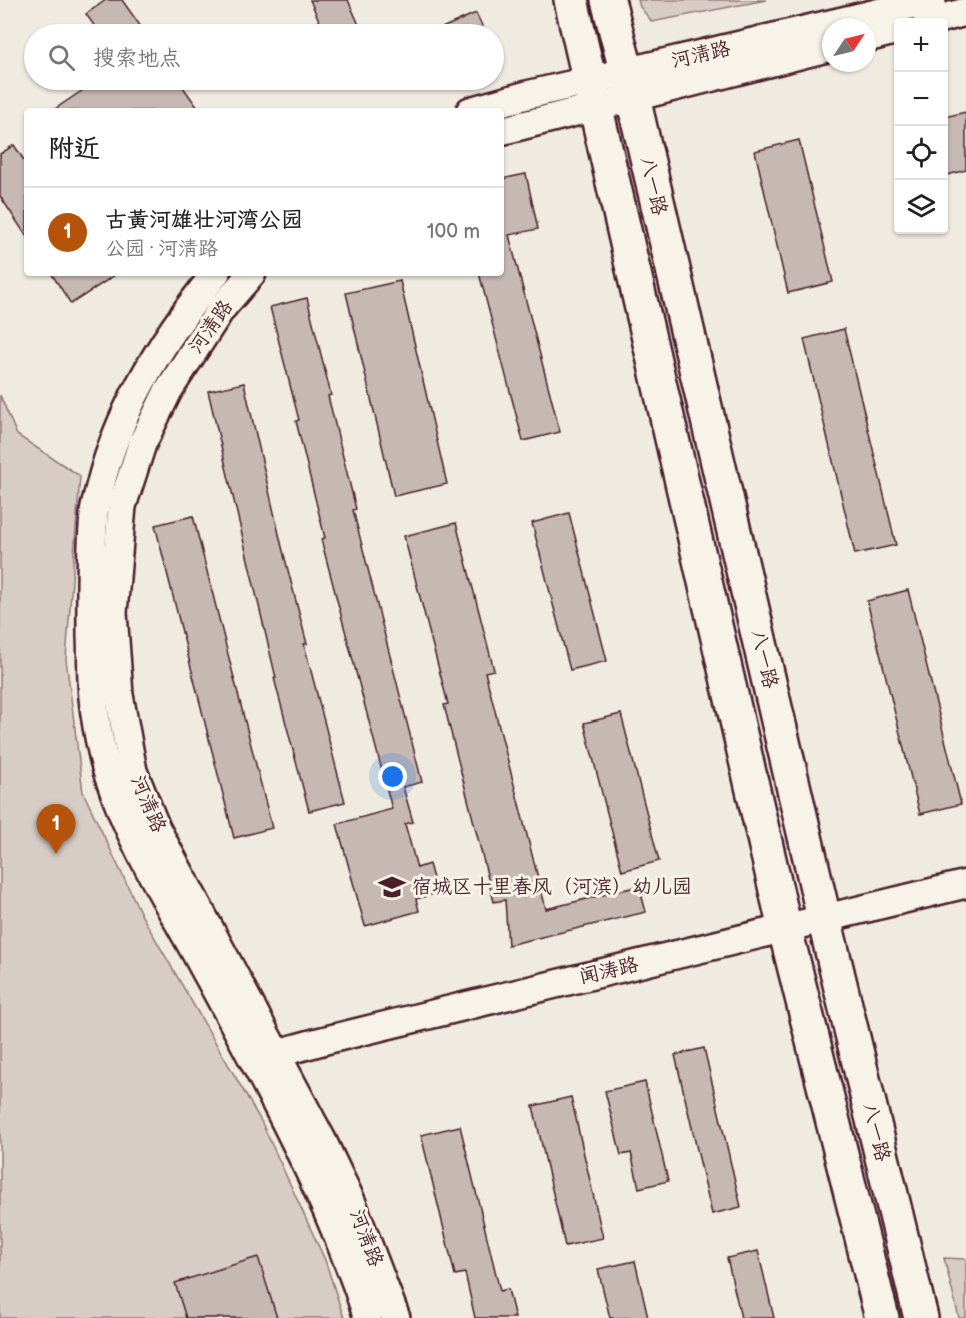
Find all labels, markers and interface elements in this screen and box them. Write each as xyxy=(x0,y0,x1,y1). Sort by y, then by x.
north arrow xyxy=(822,18,876,72)
map controls xyxy=(894,18,948,234)
button: + xyxy=(894,18,948,72)
search box xyxy=(24,24,504,90)
street label: 河清路 xyxy=(669,36,734,73)
icon: search xyxy=(45,41,78,74)
text: 搜索地点 xyxy=(93,45,181,72)
button: − xyxy=(894,72,948,126)
button: locate xyxy=(894,126,948,180)
text: 附近 xyxy=(48,134,100,165)
street label: 八一路 xyxy=(635,154,672,219)
button: layers xyxy=(894,180,948,234)
text: 古黄河雄壮河湾公园 xyxy=(105,207,303,234)
text: 1 xyxy=(63,220,72,244)
text: 100 m xyxy=(427,220,480,244)
text: 公园 · 河清路 xyxy=(105,237,218,261)
street label: 河清路 xyxy=(184,295,239,358)
street label: 八一路 xyxy=(746,627,783,692)
your location xyxy=(378,762,407,791)
street label: 河清路 xyxy=(125,772,171,837)
pin: 1 xyxy=(36,804,76,854)
school or university icon: 宿城区十里春风（河滨）幼儿园 xyxy=(377,872,407,902)
place label: 宿城区十里春风（河滨）幼儿园 xyxy=(412,875,692,899)
street label: 闻涛路 xyxy=(577,952,642,989)
street label: 八一路 xyxy=(857,1100,895,1165)
street label: 河清路 xyxy=(344,1206,388,1271)

